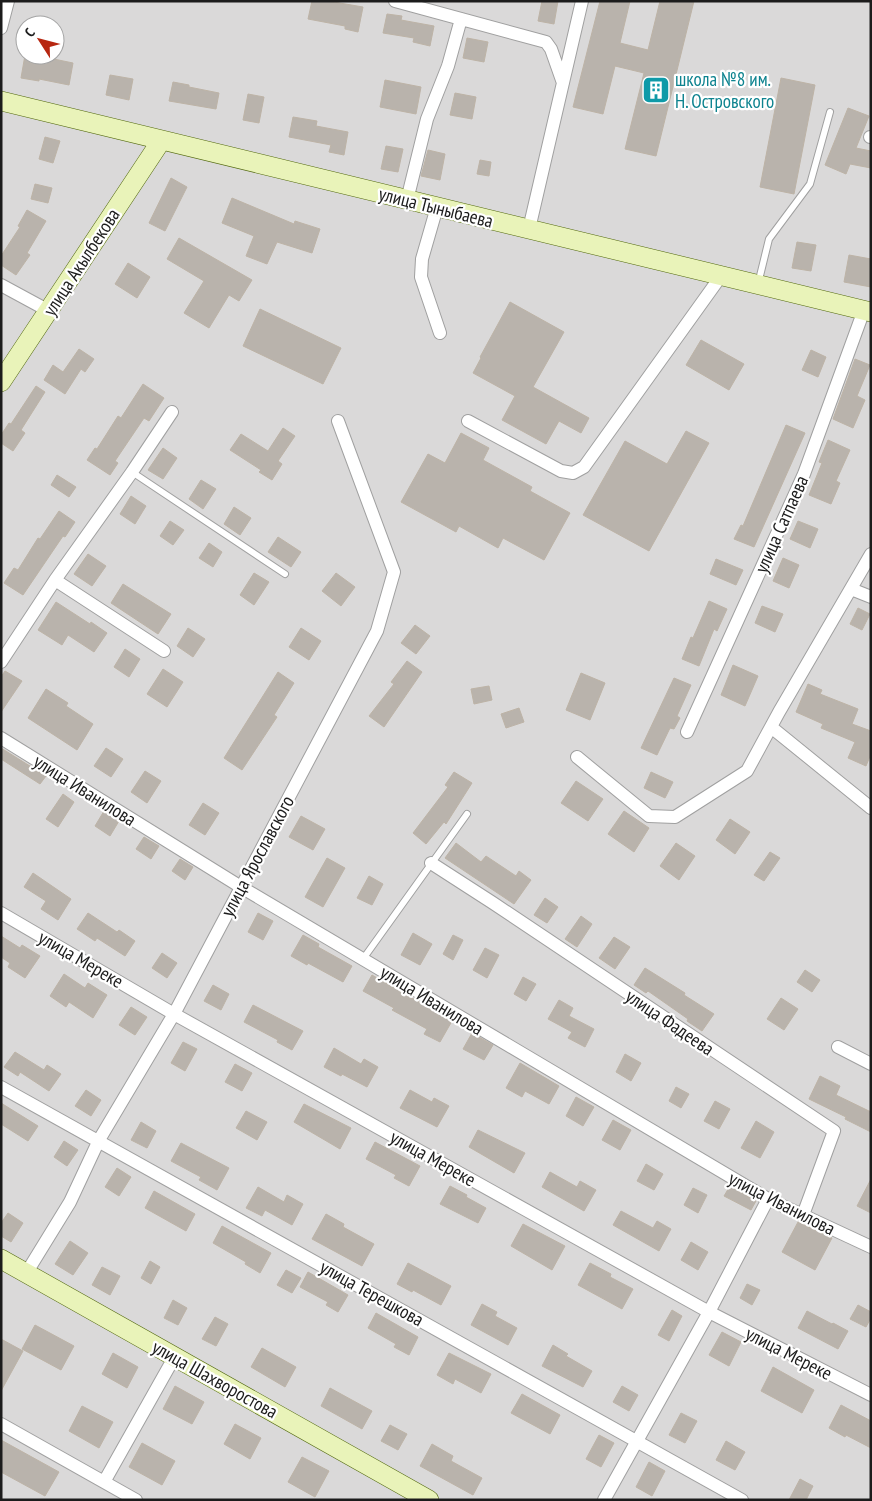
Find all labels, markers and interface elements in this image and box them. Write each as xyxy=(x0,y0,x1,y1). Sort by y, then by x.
north arrow xyxy=(15,15,65,65)
text: С xyxy=(20,24,39,40)
place label: школа №8 им. Н. Островского xyxy=(675,67,774,113)
building icon: школа №8 им. Н. Островского xyxy=(641,75,671,105)
street label: улица Тыныбаева xyxy=(376,181,496,233)
street label: улица Акылбекова xyxy=(37,204,125,320)
street label: улица Сатпаева xyxy=(749,471,813,577)
street label: улица Иванилова xyxy=(29,749,141,831)
street label: улица Ярославского xyxy=(215,791,299,921)
street label: улица Мереке xyxy=(34,925,128,993)
street label: улица Иванилова xyxy=(376,960,488,1040)
street label: улица Фадеева xyxy=(621,984,719,1060)
street label: улица Мереке xyxy=(386,1125,480,1191)
street label: улица Иванилова xyxy=(725,1166,839,1240)
street label: улица Терешкова xyxy=(316,1255,428,1331)
street label: улица Мереке xyxy=(742,1321,837,1385)
street label: улица Шахворостова xyxy=(148,1335,282,1423)

